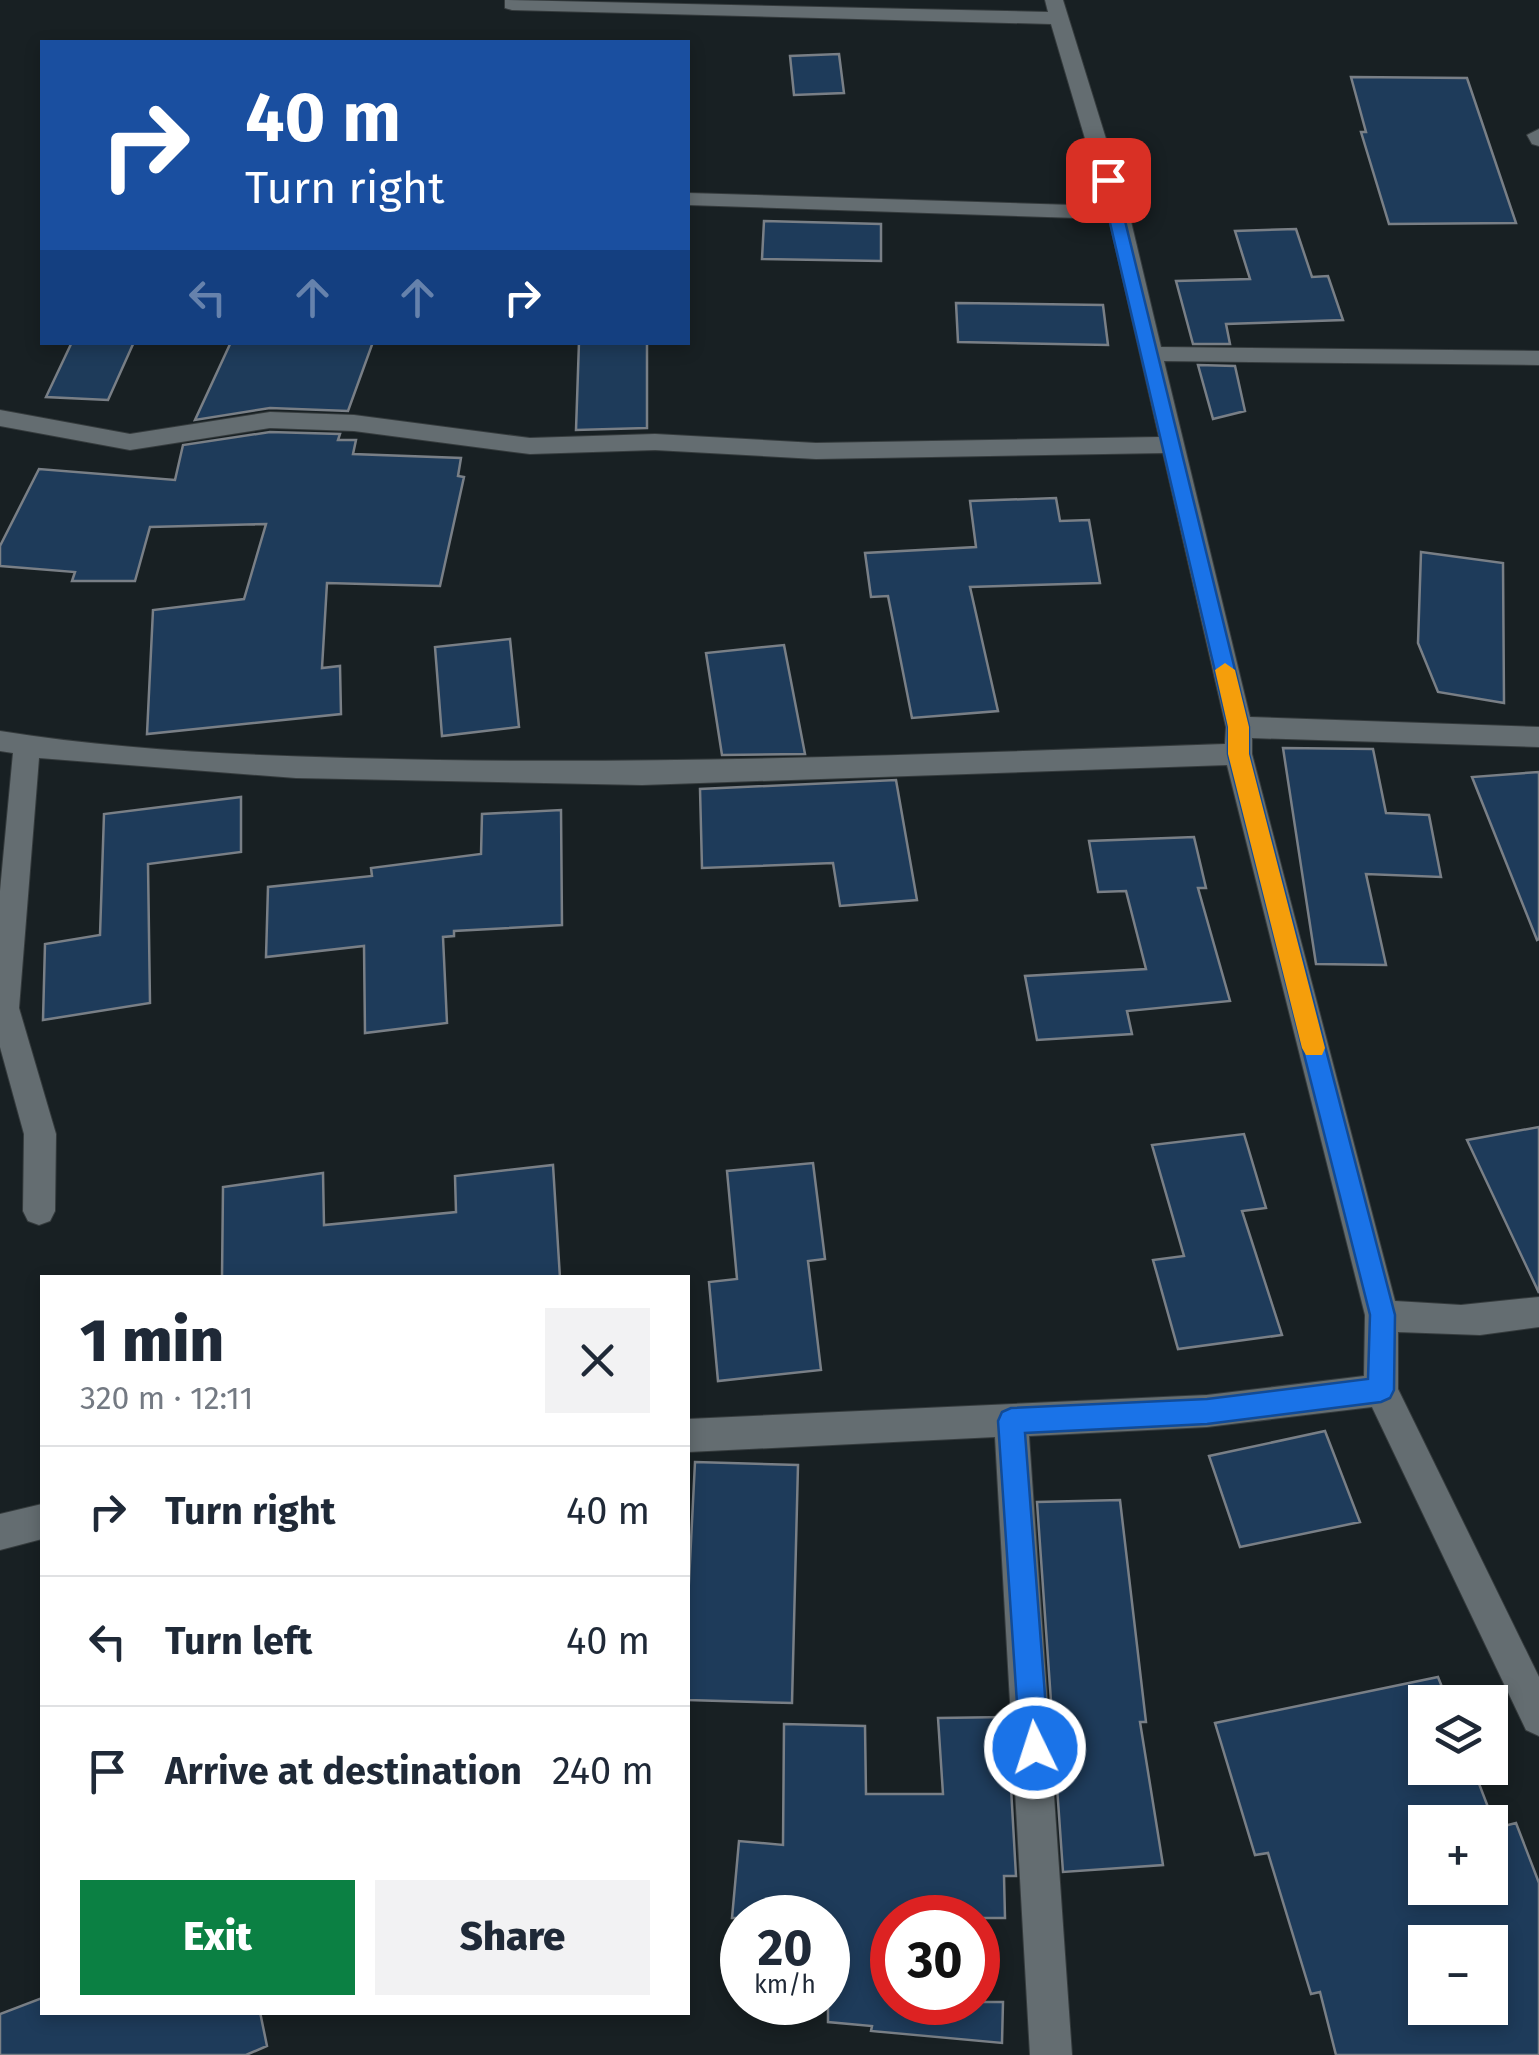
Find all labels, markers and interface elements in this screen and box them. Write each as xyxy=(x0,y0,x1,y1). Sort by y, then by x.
text: 40 m xyxy=(245,76,401,160)
icon: right xyxy=(80,80,210,210)
pin xyxy=(1066,138,1151,223)
icon: arrive xyxy=(1081,153,1136,208)
text: Turn right xyxy=(245,161,444,215)
icon: left xyxy=(180,270,235,325)
icon: ahead xyxy=(285,270,340,325)
icon: ahead xyxy=(390,270,445,325)
icon: right xyxy=(495,270,550,325)
text: 1 min xyxy=(80,1305,224,1377)
button: close xyxy=(545,1308,650,1413)
text: 320 m · 12:11 xyxy=(80,1379,253,1417)
icon: right xyxy=(80,1484,135,1539)
text: Turn right xyxy=(165,1488,335,1534)
text: 40 m xyxy=(566,1488,650,1534)
icon: left xyxy=(80,1614,135,1669)
text: Turn left xyxy=(165,1618,312,1664)
text: 40 m xyxy=(566,1618,650,1664)
map controls xyxy=(1408,1685,1508,2025)
button: layers xyxy=(1408,1685,1508,1785)
position arrow xyxy=(983,1696,1087,1800)
icon: arrive xyxy=(80,1744,135,1799)
text: Arrive at destination xyxy=(165,1748,522,1794)
text: 240 m xyxy=(552,1748,654,1794)
button: + xyxy=(1408,1805,1508,1905)
button: Exit xyxy=(80,1880,355,1995)
button: Share xyxy=(375,1880,650,1995)
speed limit sign: 30 xyxy=(870,1895,1000,2025)
text: 20 xyxy=(757,1918,813,1978)
button: − xyxy=(1408,1925,1508,2025)
text: km/h xyxy=(754,1970,816,2000)

